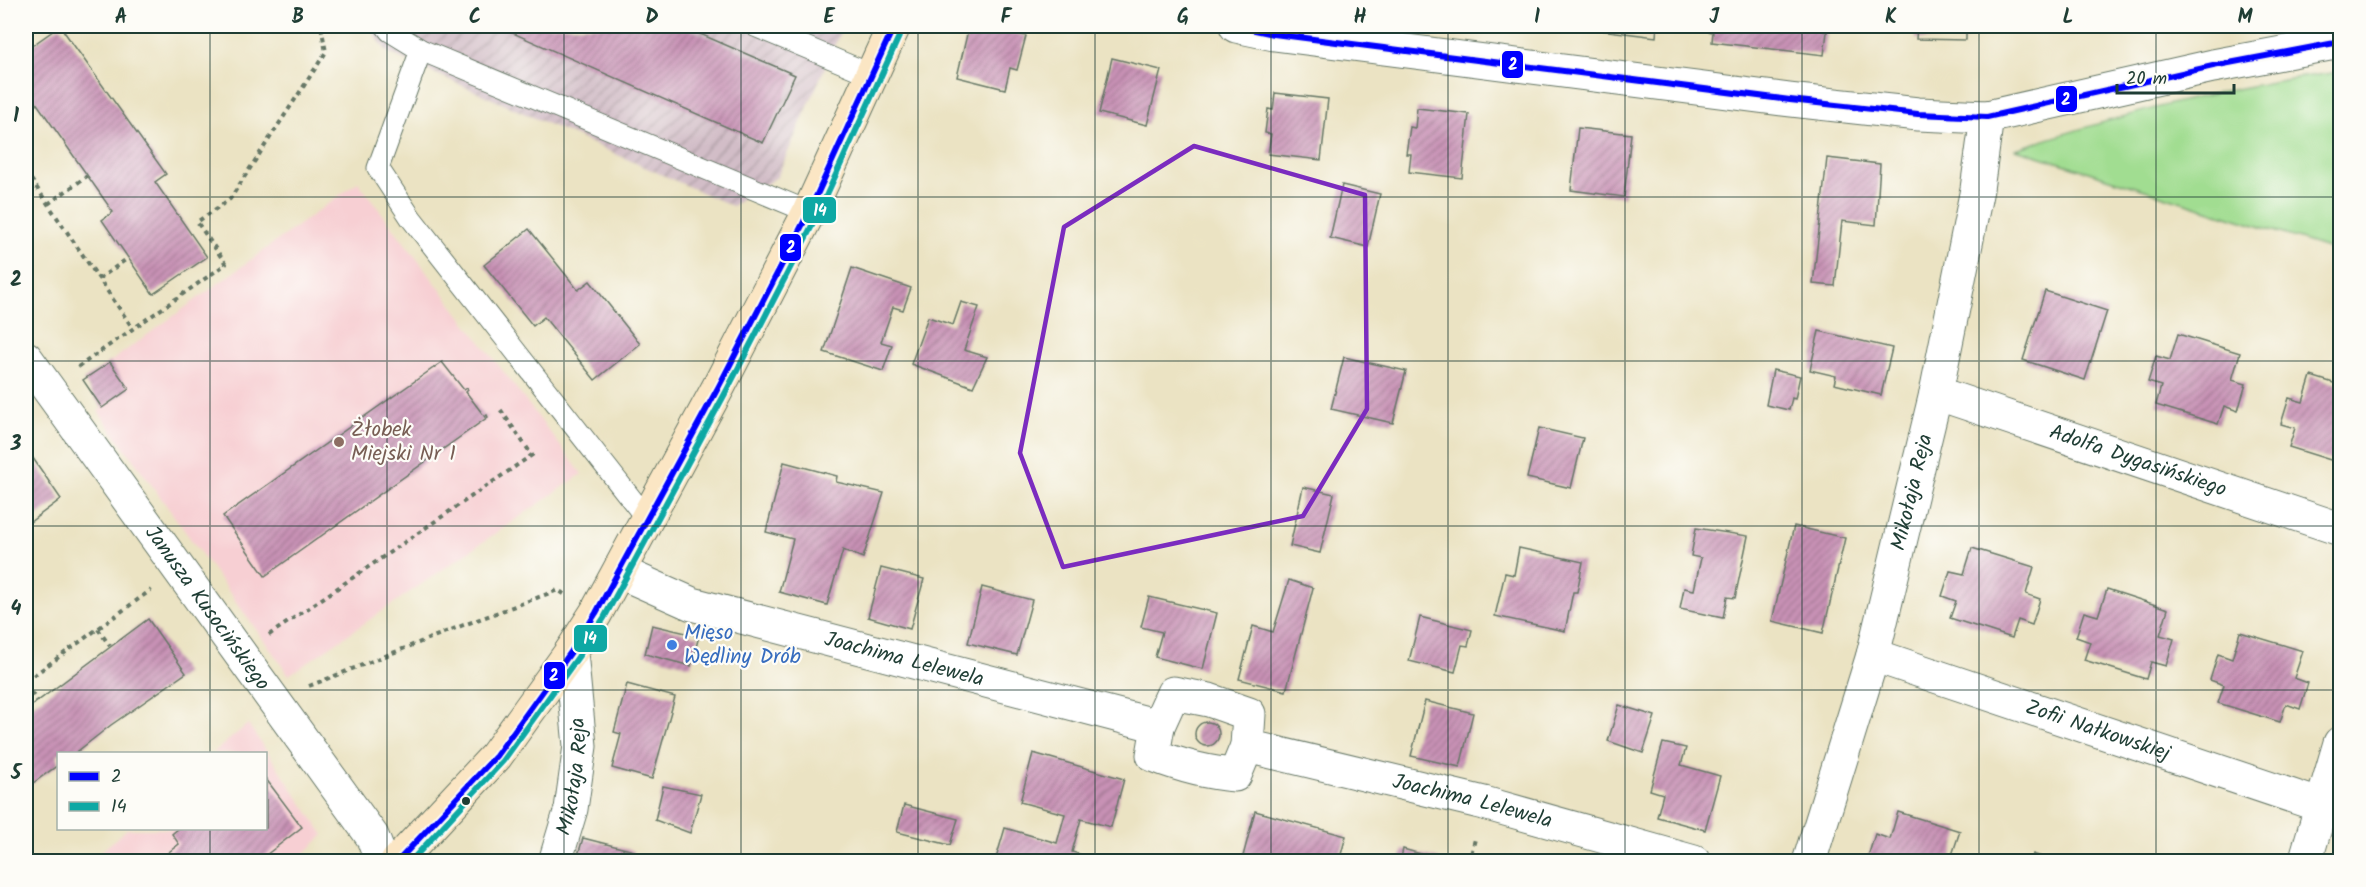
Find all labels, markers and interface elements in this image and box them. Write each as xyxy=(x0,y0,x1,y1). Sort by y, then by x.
text: A xyxy=(115,2,127,34)
text: B xyxy=(292,2,304,34)
text: C xyxy=(469,2,481,34)
text: D xyxy=(645,2,659,34)
text: E xyxy=(823,2,835,34)
text: F xyxy=(1001,2,1013,34)
text: G xyxy=(1177,2,1189,34)
text: H xyxy=(1353,2,1367,34)
text: I xyxy=(1534,2,1540,34)
text: J xyxy=(1709,2,1720,34)
text: K xyxy=(1885,2,1897,34)
text: L xyxy=(2063,2,2073,34)
text: M xyxy=(2237,2,2253,34)
line badge: 2 xyxy=(1501,50,1524,79)
text: 2 xyxy=(1508,53,1518,78)
scale bar xyxy=(2117,57,2234,95)
text: 20 m xyxy=(2126,65,2167,94)
line badge: 2 xyxy=(2055,85,2078,113)
text: 2 xyxy=(2061,88,2071,113)
text: 1 xyxy=(13,101,19,133)
line badge: 14 xyxy=(802,196,837,224)
text: 14 xyxy=(813,199,827,224)
line badge: 2 xyxy=(779,233,802,262)
text: 2 xyxy=(786,236,796,261)
text: 2 xyxy=(10,265,22,297)
place label: Żłobek Miejski Nr 1 xyxy=(351,414,456,471)
street label: Adolfa Dygasińskiego xyxy=(2045,416,2231,506)
text: 3 xyxy=(10,429,22,461)
street label: Mikołaja Reja xyxy=(1882,431,1942,554)
marker: Żłobek Miejski Nr 1 xyxy=(332,435,346,449)
street label: Janusza Kusocińskiego xyxy=(136,519,278,698)
text: 4 xyxy=(11,594,22,626)
place label: Mięso Wędliny Drób xyxy=(684,617,801,674)
street label: Joachima Lelewela xyxy=(821,623,988,696)
line badge: 14 xyxy=(573,624,608,653)
text: 14 xyxy=(583,627,597,652)
marker: Mięso Wędliny Drób xyxy=(665,638,679,652)
line badge: 2 xyxy=(543,661,566,690)
text: 2 xyxy=(549,664,559,689)
street label: Zofii Nałkowskiej xyxy=(2021,691,2175,770)
street label: Mikołaja Reja xyxy=(547,716,597,839)
legend xyxy=(57,752,267,830)
text: 5 xyxy=(10,758,23,790)
text: 2 xyxy=(111,763,121,792)
street label: Joachima Lelewela xyxy=(1389,765,1556,838)
text: 14 xyxy=(111,793,127,822)
unlabelled marker xyxy=(460,795,472,807)

